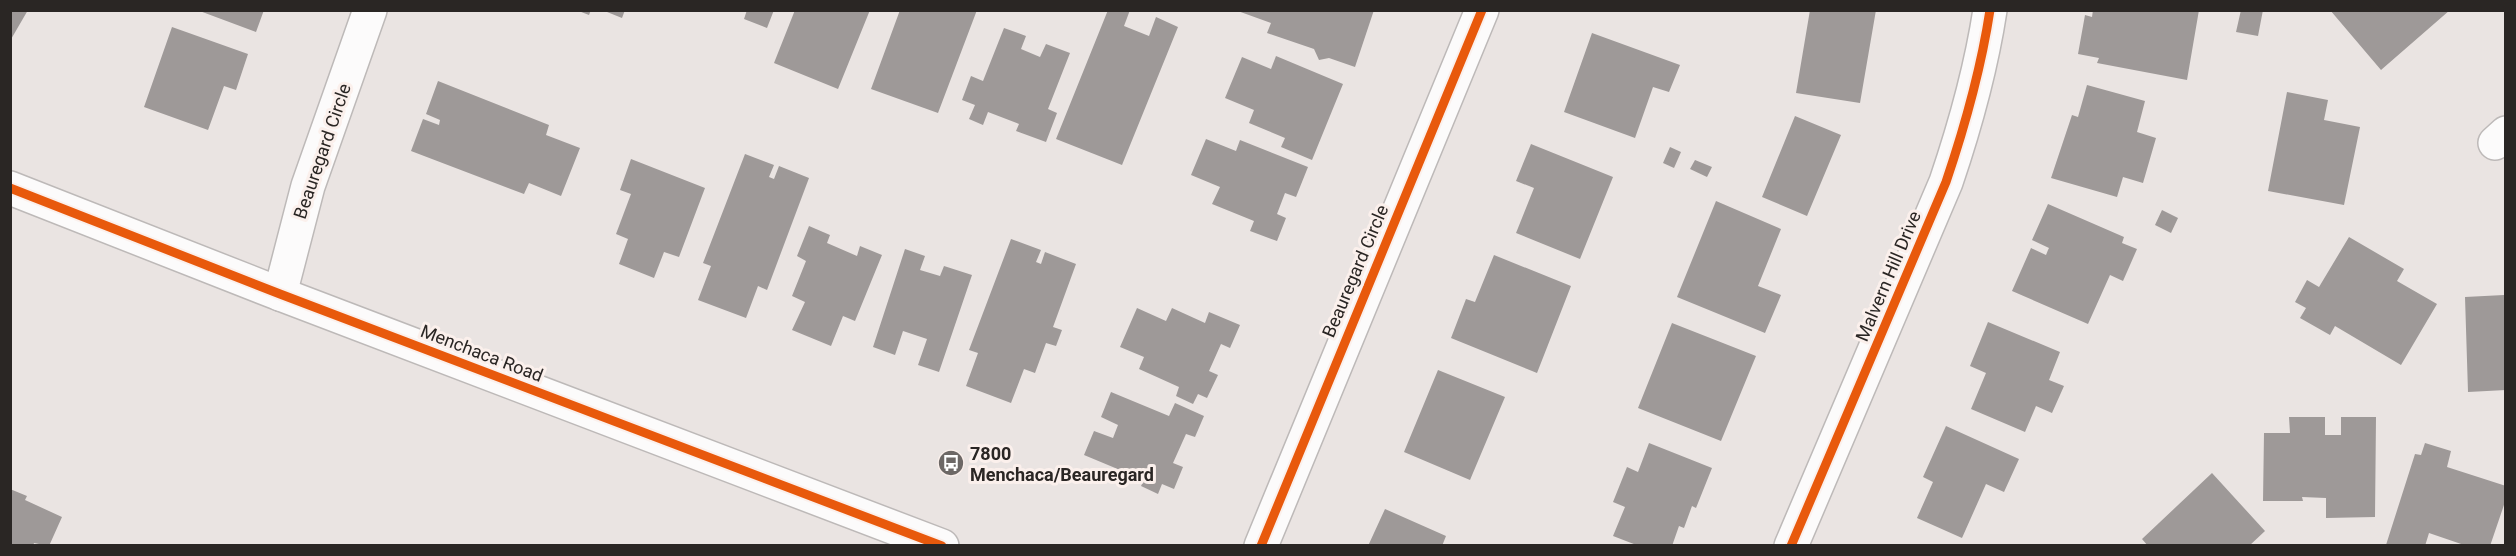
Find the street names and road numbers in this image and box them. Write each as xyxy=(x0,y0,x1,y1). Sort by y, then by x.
street label: Beauregard Circle xyxy=(289,81,355,221)
street label: Beauregard Circle xyxy=(1318,202,1392,340)
street label: Malvern Hill Drive xyxy=(1851,208,1925,344)
street label: Menchaca Road xyxy=(418,320,546,386)

